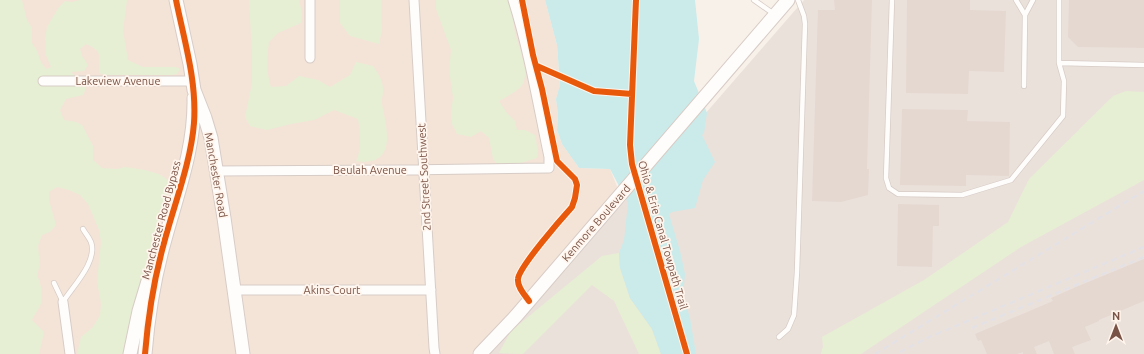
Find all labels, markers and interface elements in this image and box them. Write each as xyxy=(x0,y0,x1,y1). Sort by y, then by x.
street label: Lakeview Avenue xyxy=(76,75,160,87)
street label: 2nd Street Southwest xyxy=(415,122,433,231)
street label: Manchester Road xyxy=(203,132,229,218)
street label: Manchester Road Bypass xyxy=(139,159,183,281)
street label: Ohio & Erie Canal Towpath Trail xyxy=(636,159,690,311)
street label: Beulah Avenue xyxy=(333,164,407,176)
street label: Kenmore Boulevard xyxy=(559,182,633,264)
street label: Akins Court xyxy=(304,284,361,296)
north arrow xyxy=(1096,306,1136,346)
text: N xyxy=(1112,310,1120,322)

